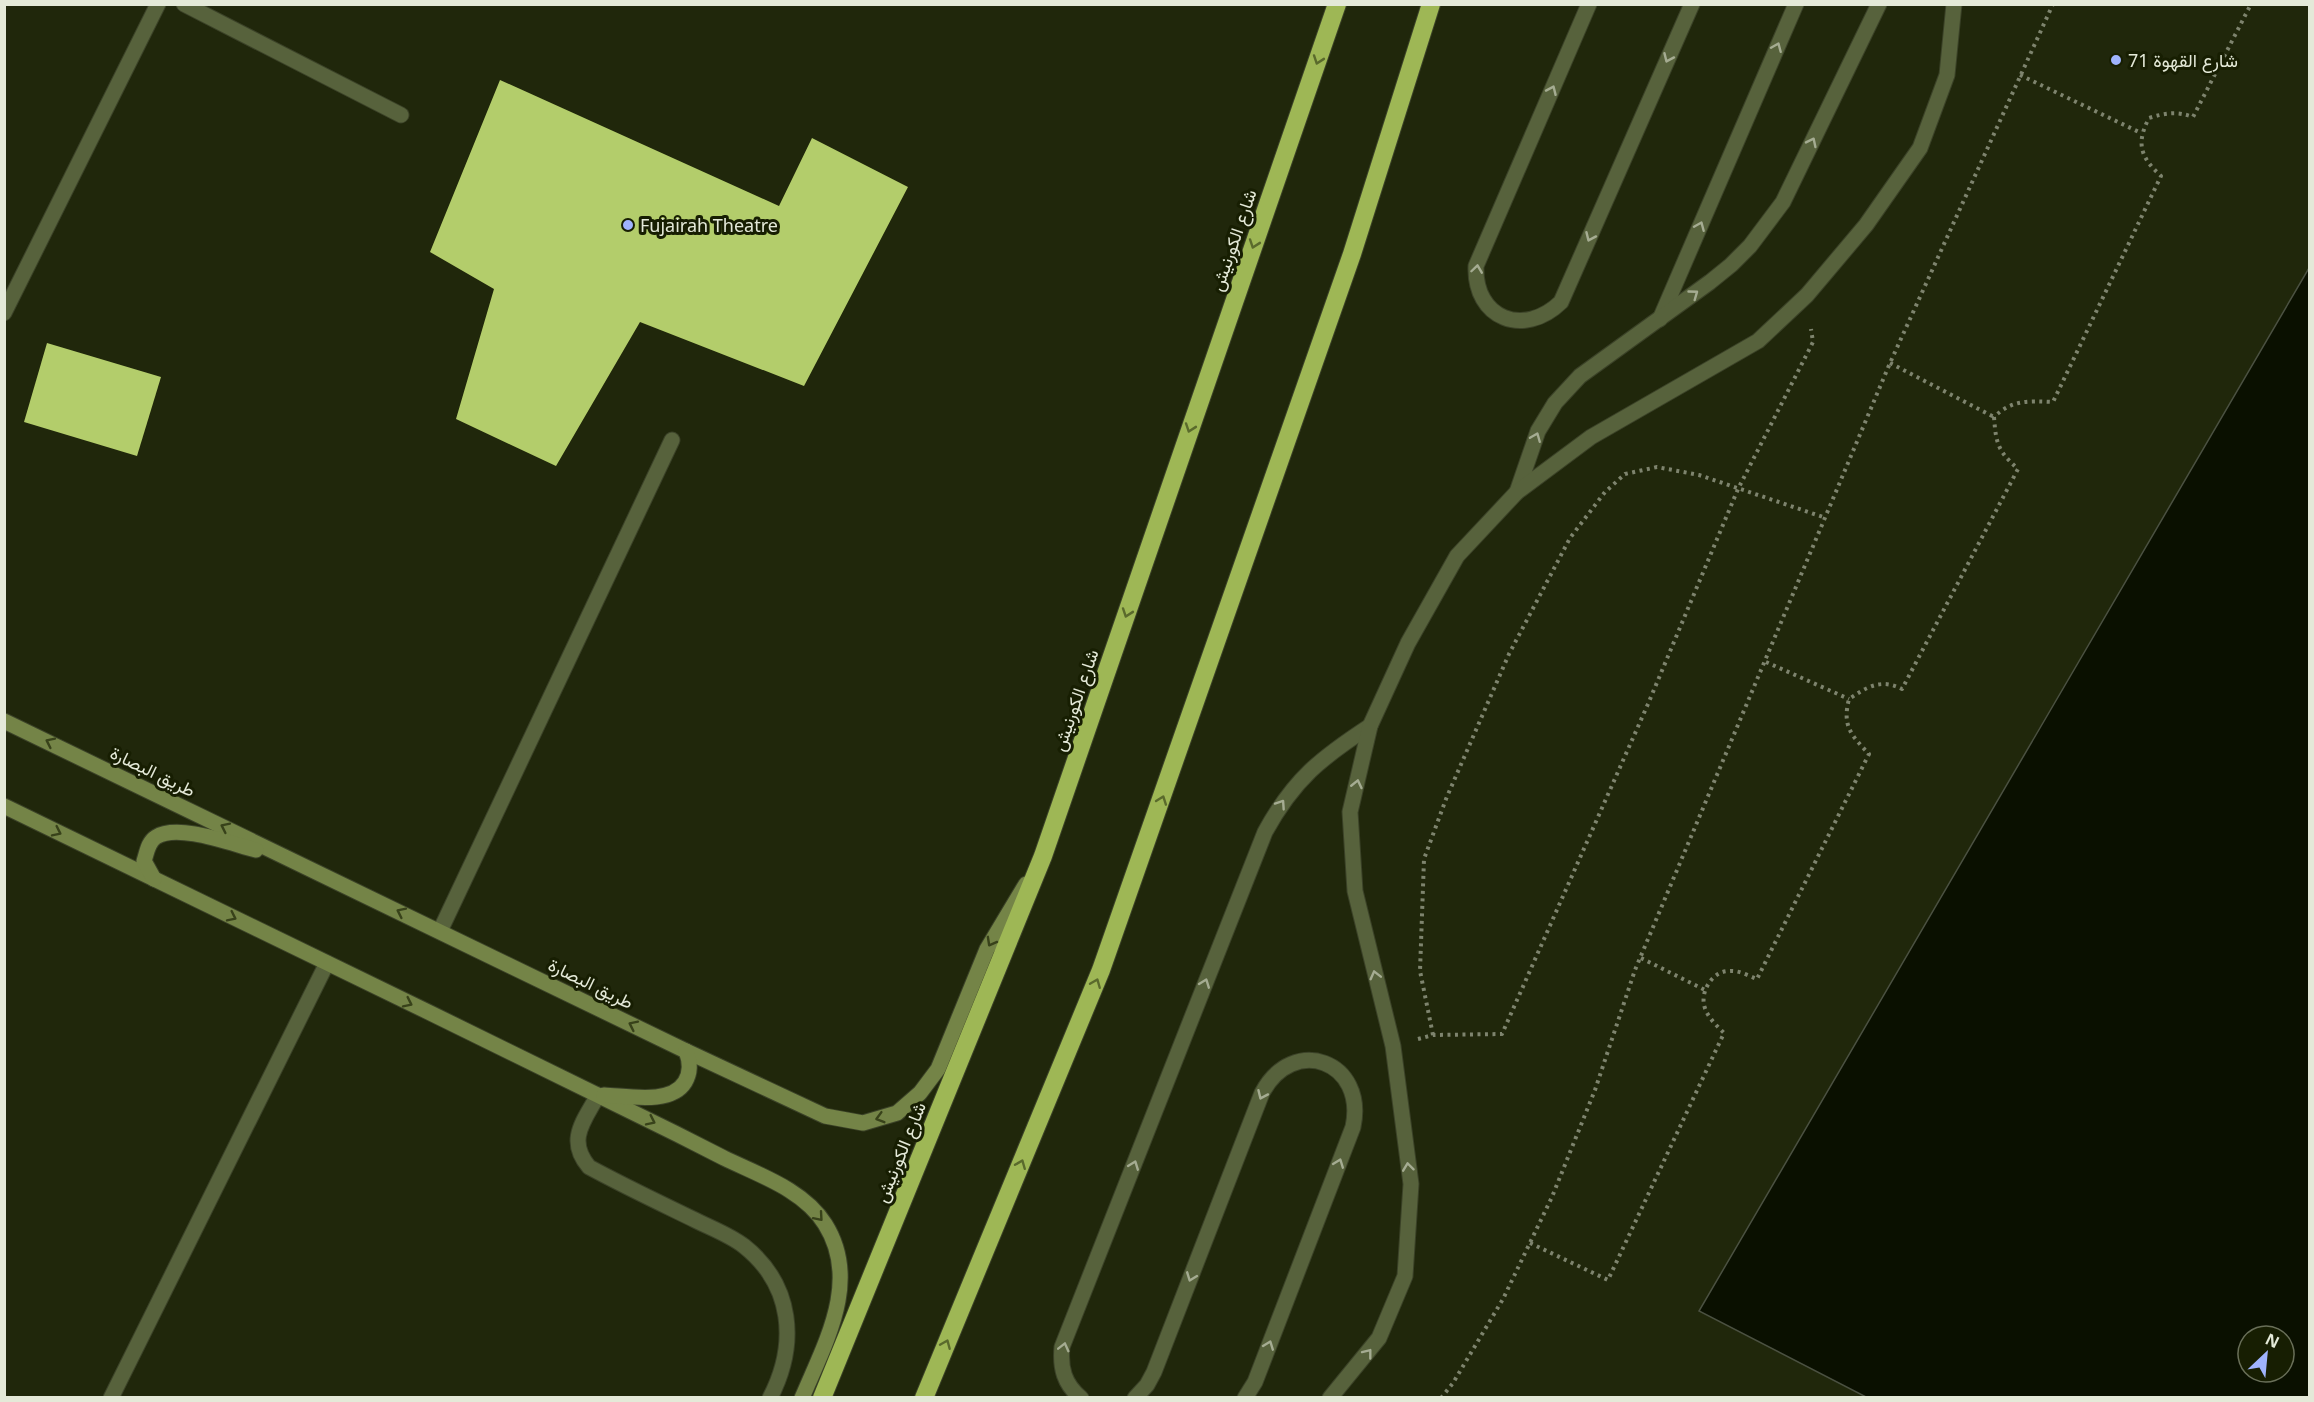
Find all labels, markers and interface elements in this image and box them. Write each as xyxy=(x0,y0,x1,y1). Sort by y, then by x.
one-way arrow xyxy=(1770,43,1782,54)
place label: شارع القهوة 71 xyxy=(2128,48,2238,73)
one-way arrow xyxy=(1663,52,1675,63)
marker: شارع القهوة 71 xyxy=(2109,53,2123,67)
one-way arrow xyxy=(1313,54,1326,65)
one-way arrow xyxy=(1544,85,1556,96)
one-way arrow xyxy=(1804,138,1816,149)
street label: شارع الكورنيش xyxy=(1204,186,1263,294)
place label: Fujairah Theatre xyxy=(640,213,778,237)
marker: Fujairah Theatre xyxy=(621,218,635,232)
one-way arrow xyxy=(1693,222,1705,233)
one-way arrow xyxy=(1585,230,1597,241)
one-way arrow xyxy=(1248,238,1261,249)
one-way arrow xyxy=(1470,265,1482,274)
one-way arrow xyxy=(1688,290,1699,301)
one-way arrow xyxy=(1185,422,1198,433)
one-way arrow xyxy=(1529,432,1541,443)
one-way arrow xyxy=(1121,607,1134,617)
street label: شارع الكورنيش xyxy=(1046,646,1105,754)
one-way arrow xyxy=(45,738,56,750)
street label: طريق البصارة xyxy=(106,740,200,802)
one-way arrow xyxy=(1349,779,1362,789)
one-way arrow xyxy=(1154,795,1167,806)
one-way arrow xyxy=(1274,800,1285,811)
one-way arrow xyxy=(221,823,232,835)
one-way arrow xyxy=(51,824,62,836)
one-way arrow xyxy=(396,908,407,920)
one-way arrow xyxy=(226,910,237,922)
one-way arrow xyxy=(987,936,998,946)
street label: طريق البصارة xyxy=(544,952,638,1014)
one-way arrow xyxy=(1370,970,1383,980)
one-way arrow xyxy=(1198,978,1211,989)
one-way arrow xyxy=(1089,979,1101,990)
one-way arrow xyxy=(401,995,412,1007)
one-way arrow xyxy=(628,1021,639,1032)
one-way arrow xyxy=(1257,1089,1269,1100)
street label: شارع الكورنيش xyxy=(869,1098,932,1206)
one-way arrow xyxy=(875,1111,886,1123)
one-way arrow xyxy=(644,1114,655,1125)
one-way arrow xyxy=(1332,1158,1345,1169)
one-way arrow xyxy=(1014,1159,1026,1170)
one-way arrow xyxy=(1127,1160,1139,1171)
one-way arrow xyxy=(1403,1163,1415,1172)
one-way arrow xyxy=(812,1210,823,1221)
one-way arrow xyxy=(1186,1270,1198,1281)
north arrow xyxy=(2236,1324,2296,1384)
text: N xyxy=(2262,1328,2283,1353)
one-way arrow xyxy=(939,1339,951,1350)
one-way arrow xyxy=(1262,1340,1275,1350)
one-way arrow xyxy=(1057,1342,1070,1352)
one-way arrow xyxy=(1360,1348,1371,1359)

